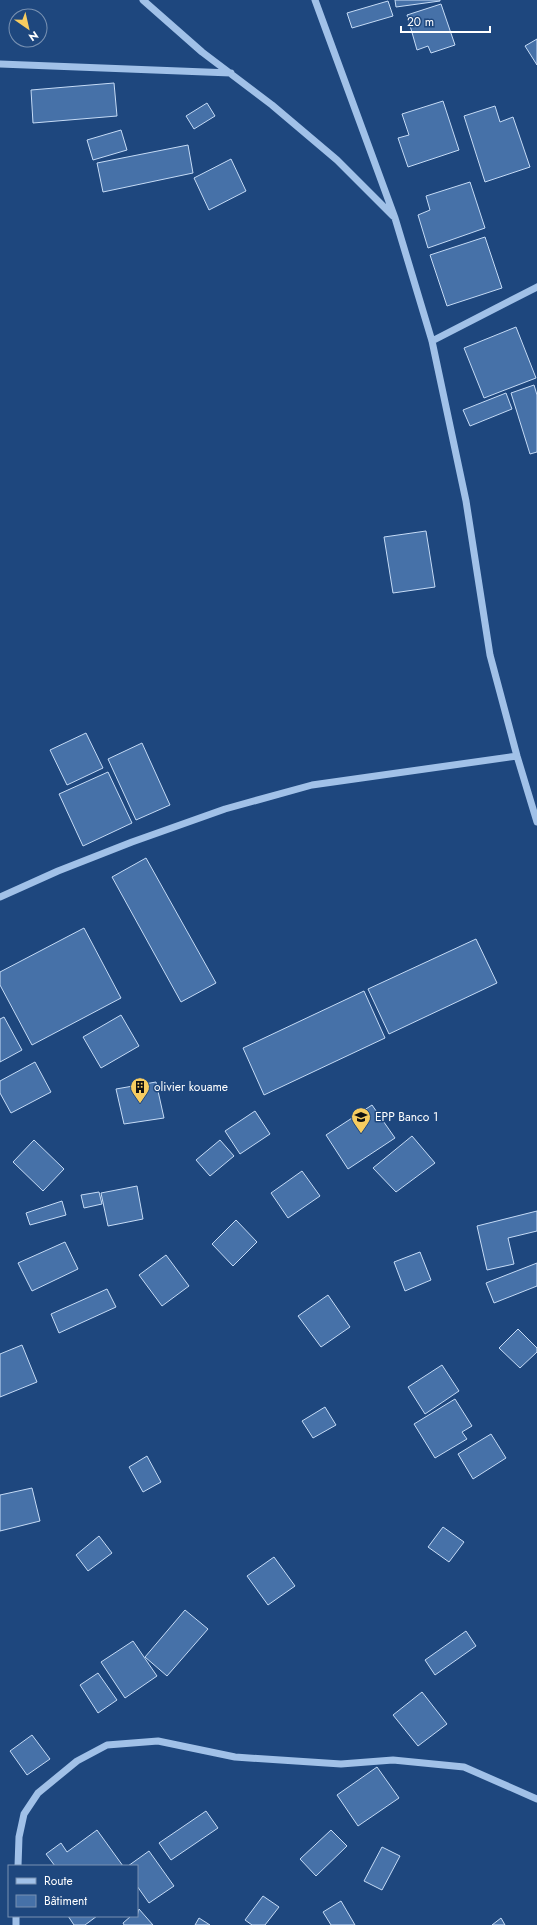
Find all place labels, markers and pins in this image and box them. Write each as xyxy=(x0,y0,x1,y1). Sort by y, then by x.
building icon: olivier kouame xyxy=(129,1076,151,1104)
place label: olivier kouame xyxy=(154,1078,228,1096)
school or university icon: EPP Banco 1 xyxy=(350,1106,372,1134)
place label: EPP Banco 1 xyxy=(375,1108,438,1126)

